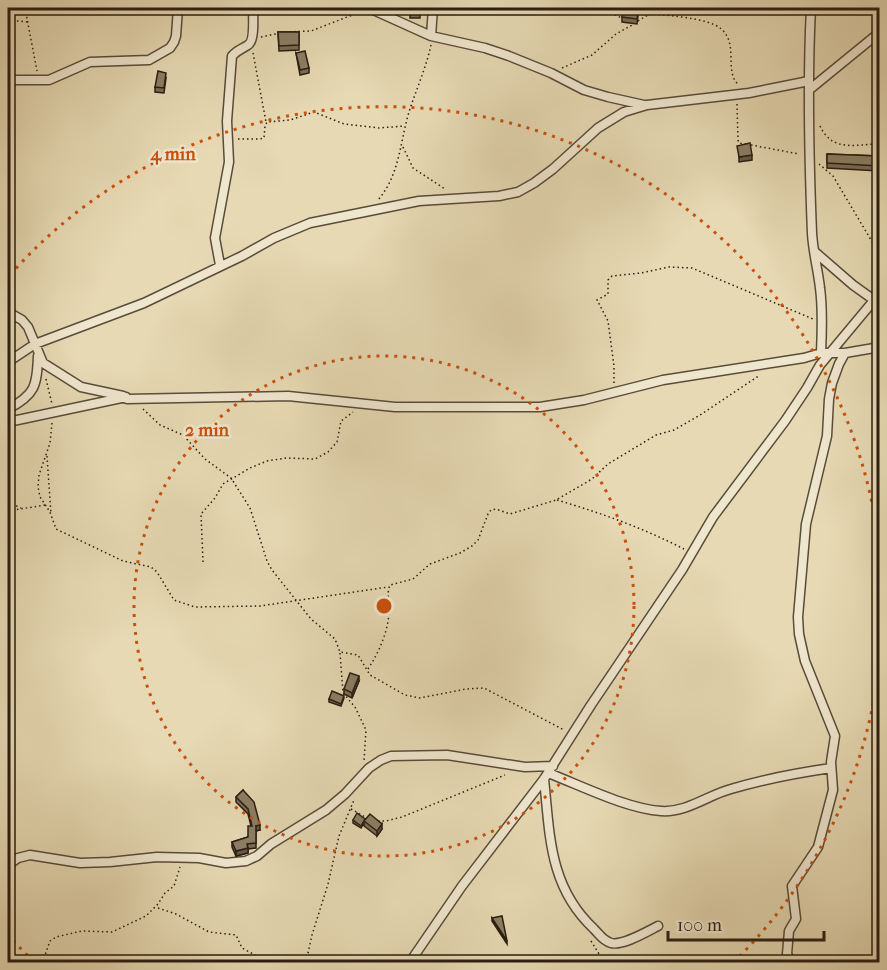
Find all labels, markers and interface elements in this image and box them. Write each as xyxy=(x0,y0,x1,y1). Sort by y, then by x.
text: 4 min xyxy=(149,144,196,165)
text: 2 min xyxy=(185,420,229,441)
centre of rings xyxy=(374,596,394,616)
scale bar xyxy=(668,904,824,942)
text: 100 m xyxy=(677,915,722,936)

